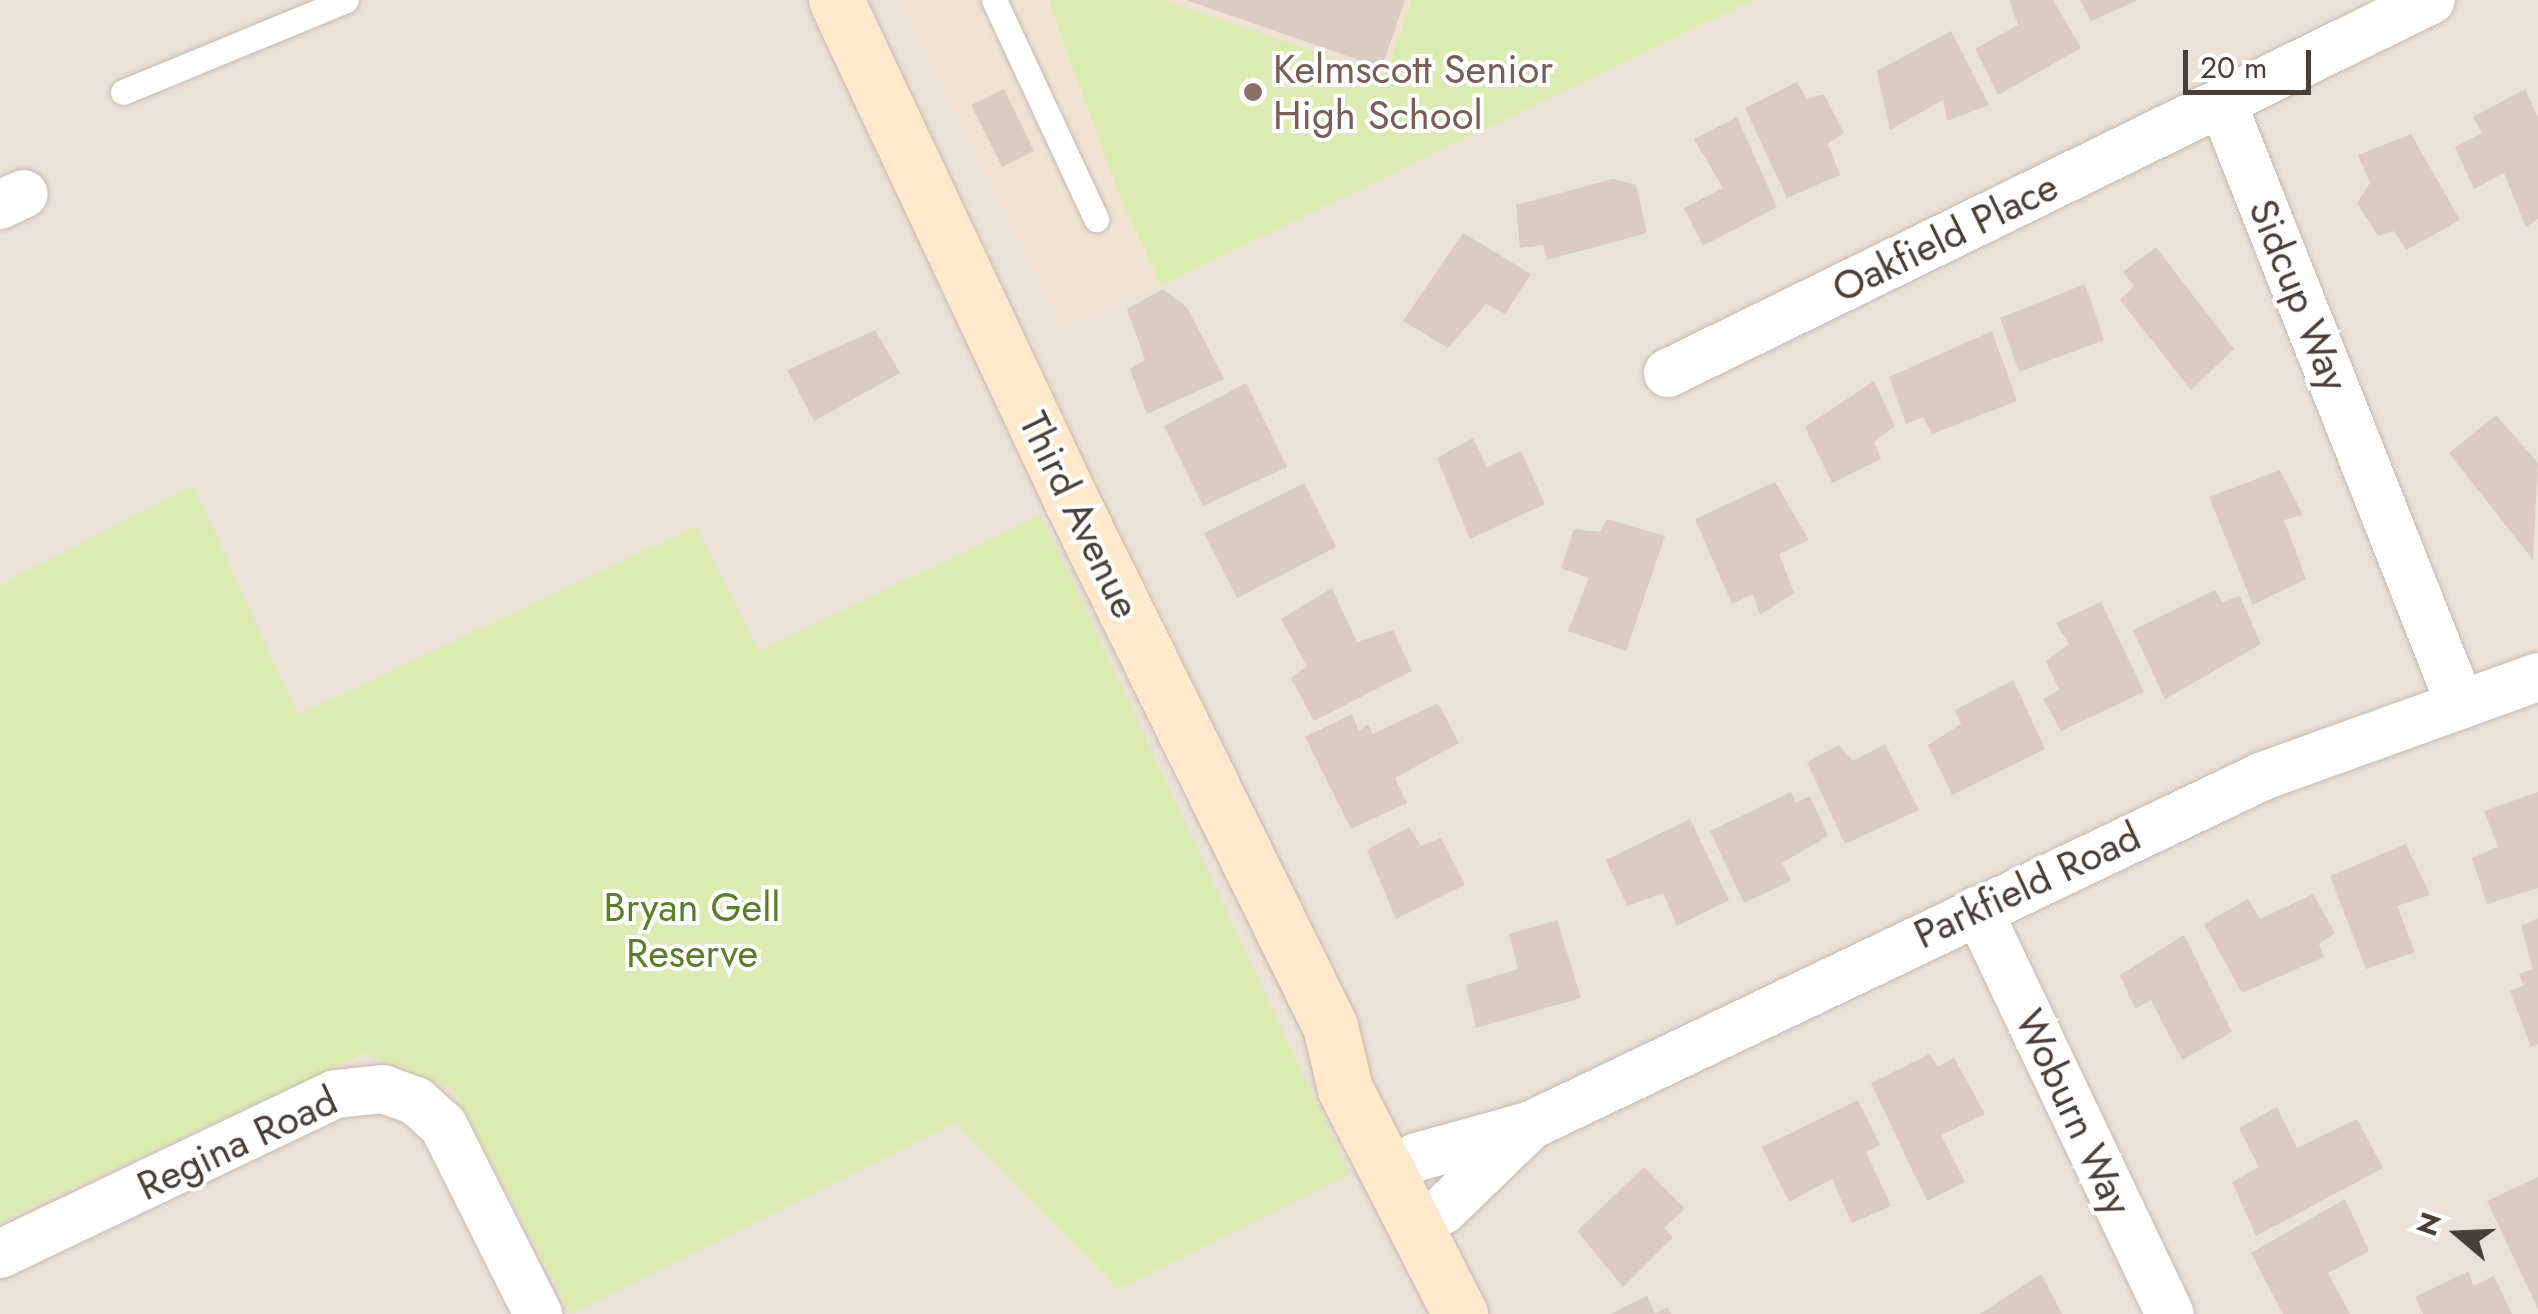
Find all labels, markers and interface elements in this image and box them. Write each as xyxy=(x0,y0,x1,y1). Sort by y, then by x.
scale bar xyxy=(2188,30,2316,92)
place label: Kelmscott Senior High School xyxy=(1273,45,1553,139)
text: 20 m xyxy=(2200,46,2267,89)
marker: Kelmscott Senior High School xyxy=(1242,81,1264,103)
street label: Oakfield Place xyxy=(1824,162,2066,312)
street label: Sidcup Way xyxy=(2239,192,2359,398)
street label: Third Avenue xyxy=(1010,404,1150,626)
street label: Parkfield Road xyxy=(1906,812,2148,958)
park label: Bryan Gell Reserve xyxy=(603,883,781,977)
street label: Woburn Way xyxy=(2006,1002,2142,1222)
street label: Regina Road xyxy=(130,1076,344,1210)
north arrow xyxy=(2408,1184,2508,1284)
text: N xyxy=(2406,1207,2452,1241)

